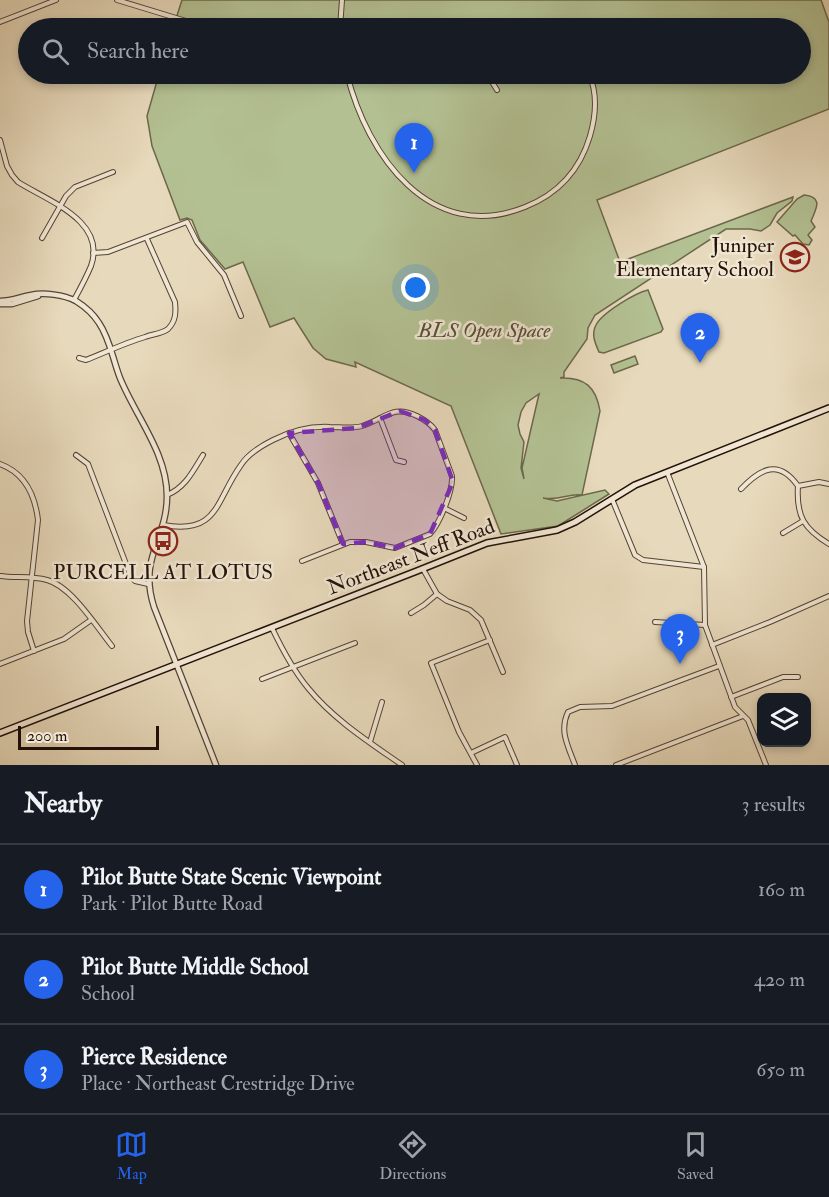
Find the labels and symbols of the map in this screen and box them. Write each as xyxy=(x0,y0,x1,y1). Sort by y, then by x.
pin: 1 xyxy=(394,124,434,173)
place label: Juniper Elementary School xyxy=(616,232,775,283)
school or university icon: Juniper Elementary School xyxy=(779,241,811,273)
your location xyxy=(401,273,430,302)
pin: 2 xyxy=(680,314,720,363)
park label: BLS Open Space xyxy=(417,317,551,344)
street label: Northeast Neff Road xyxy=(323,512,499,601)
bus stop icon: PURCELL AT LOTUS xyxy=(147,525,179,557)
place label: PURCELL AT LOTUS xyxy=(53,559,273,586)
pin: 3 xyxy=(660,614,700,664)
scale bar xyxy=(18,723,159,750)

